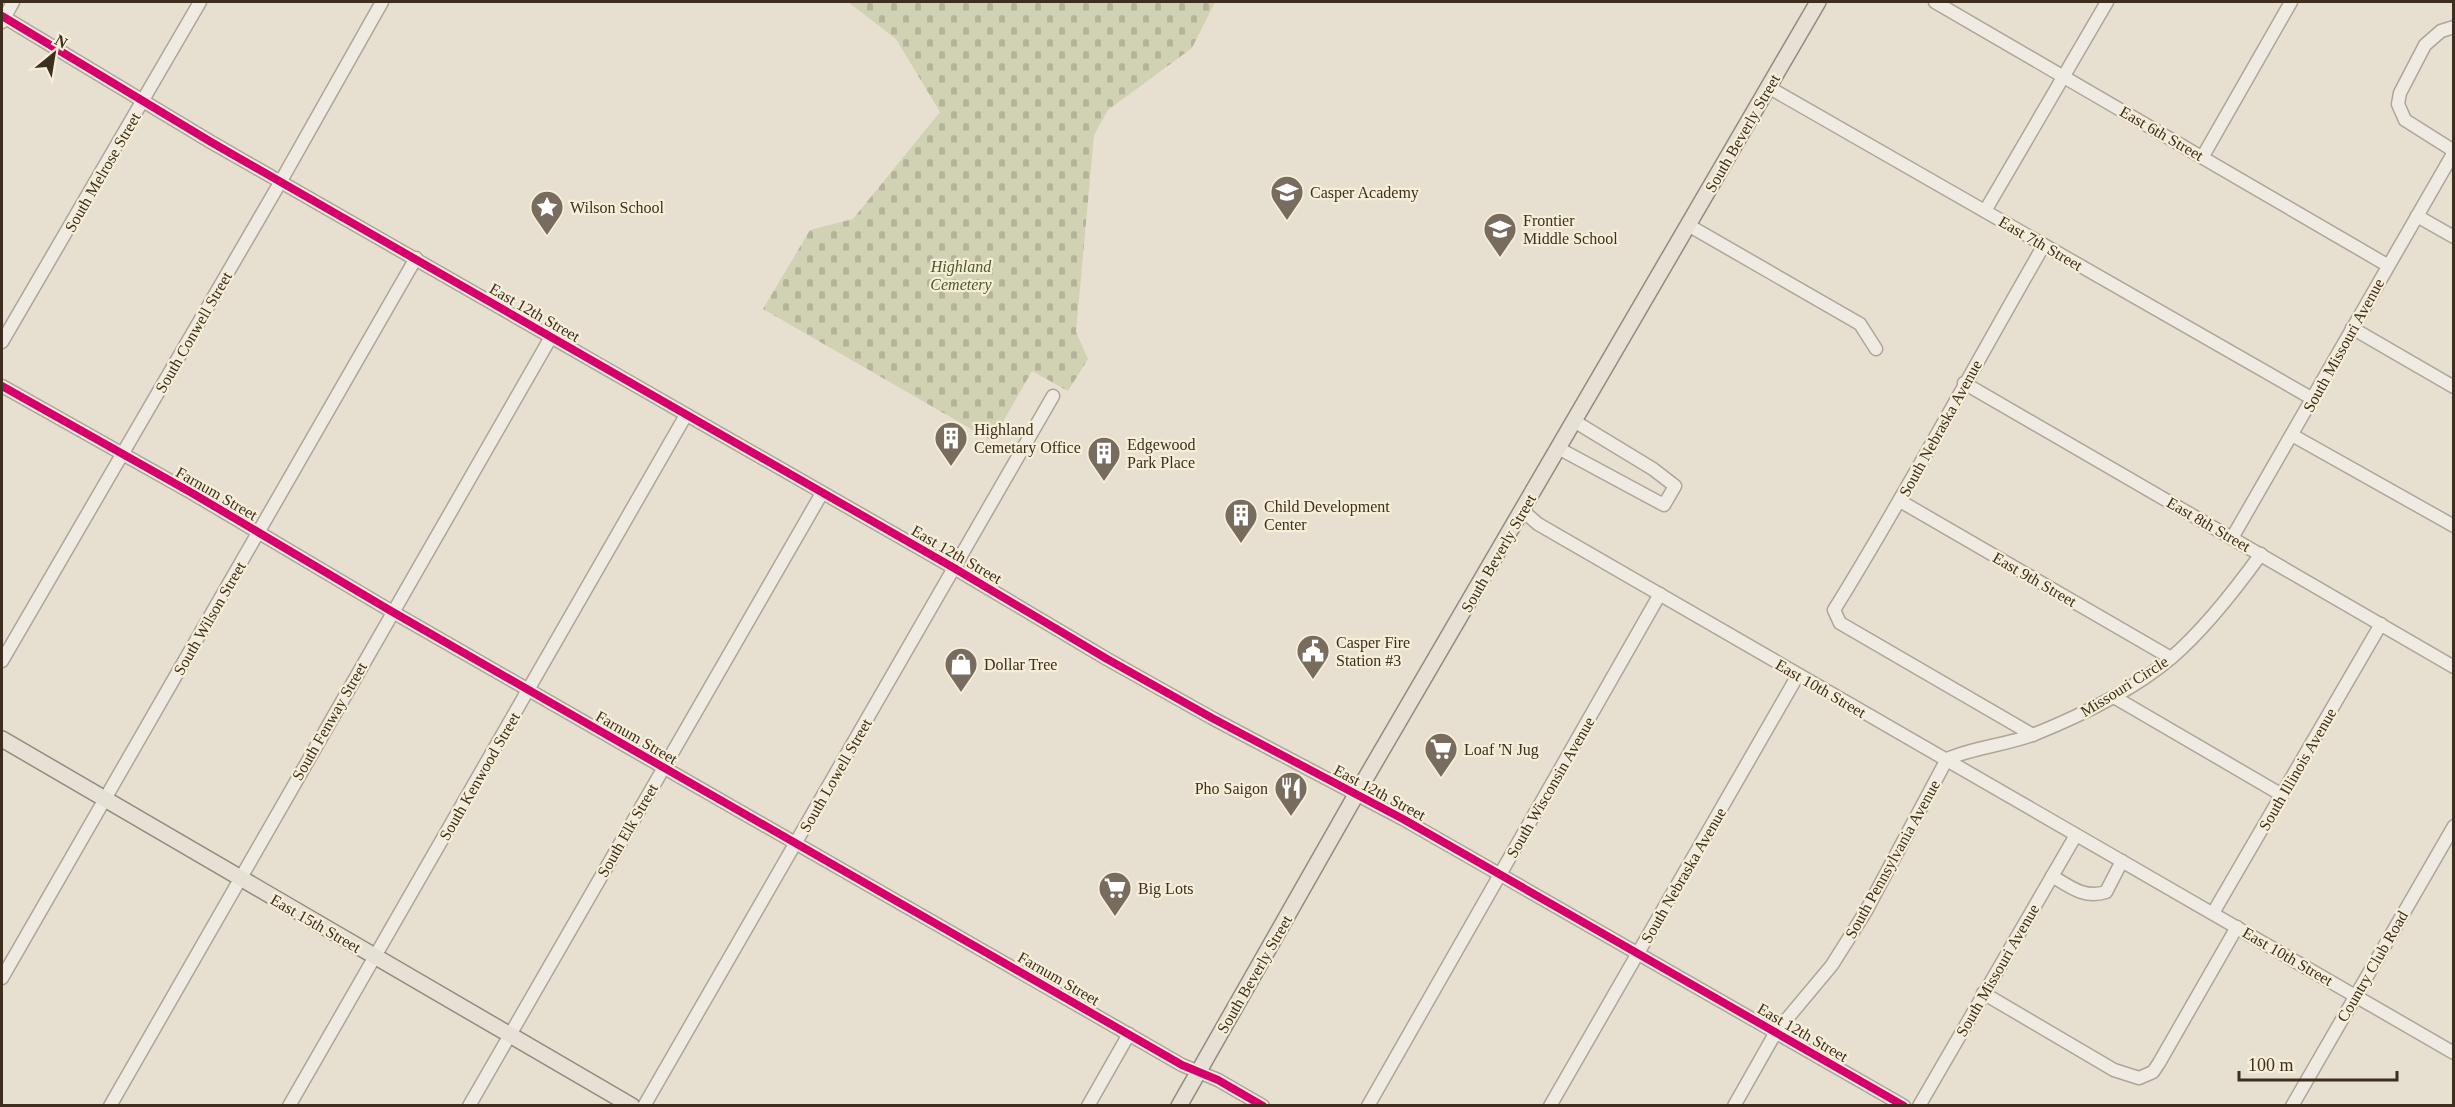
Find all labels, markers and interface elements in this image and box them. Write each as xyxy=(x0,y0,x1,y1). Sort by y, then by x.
north arrow xyxy=(24,24,84,84)
text: N xyxy=(52,31,71,52)
street label: South Beverly Street xyxy=(1702,71,1784,196)
street label: East 6th Street xyxy=(2117,103,2207,164)
street label: South Melrose Street xyxy=(61,109,144,235)
school or university icon: Casper Academy xyxy=(1269,174,1305,221)
place label: Casper Academy xyxy=(1310,184,1419,202)
place icon: Wilson School xyxy=(529,189,565,236)
place label: Wilson School xyxy=(570,199,665,216)
school or university icon: Frontier Middle School xyxy=(1482,211,1518,258)
place label: Frontier Middle School xyxy=(1523,212,1618,247)
street label: East 7th Street xyxy=(1996,213,2086,274)
park label: Highland Cemetery xyxy=(930,258,993,294)
street label: South Conwell Street xyxy=(152,268,235,396)
street label: South Missouri Avenue xyxy=(2300,276,2387,415)
street label: East 12th Street xyxy=(487,280,583,345)
street label: South Nebraska Avenue xyxy=(1896,357,1985,499)
building icon: Highland Cemetary Office xyxy=(933,420,969,467)
place label: Highland Cemetary Office xyxy=(974,421,1081,457)
building icon: Edgewood Park Place xyxy=(1086,435,1122,482)
place label: Edgewood Park Place xyxy=(1127,436,1195,471)
street label: Farnum Street xyxy=(173,463,261,524)
street label: South Beverly Street xyxy=(1458,491,1540,616)
street label: East 8th Street xyxy=(2164,494,2254,555)
building icon: Child Development Center xyxy=(1223,497,1259,544)
place label: Child Development Center xyxy=(1264,498,1390,533)
street label: East 12th Street xyxy=(909,522,1005,587)
street label: East 9th Street xyxy=(1990,549,2080,610)
street label: South Wilson Street xyxy=(170,558,249,678)
public building icon: Casper Fire Station #3 xyxy=(1295,633,1331,680)
place label: Casper Fire Station #3 xyxy=(1336,634,1410,669)
shop icon: Dollar Tree xyxy=(943,646,979,693)
street label: Missouri Circle xyxy=(2077,653,2171,720)
place label: Dollar Tree xyxy=(984,656,1057,673)
street label: East 10th Street xyxy=(1773,656,1869,721)
street label: South Fenway Street xyxy=(289,659,371,784)
street label: South Illinois Avenue xyxy=(2255,705,2339,833)
street label: Farnum Street xyxy=(593,707,681,768)
street label: South Kenwood Street xyxy=(436,709,523,843)
street label: South Wisconsin Avenue xyxy=(1503,714,1598,861)
street label: South Lowell Street xyxy=(796,715,875,835)
supermarket icon: Loaf 'N Jug xyxy=(1423,731,1459,778)
place label: Loaf 'N Jug xyxy=(1464,741,1539,759)
street label: East 12th Street xyxy=(1331,761,1429,824)
restaurant icon: Pho Saigon xyxy=(1273,770,1309,817)
street label: South Pennsylvania Avenue xyxy=(1842,777,1944,942)
street label: South Elk Street xyxy=(594,780,661,880)
place label: Pho Saigon xyxy=(1195,780,1268,798)
street label: South Nebraska Avenue xyxy=(1638,805,1729,946)
supermarket icon: Big Lots xyxy=(1097,870,1133,917)
place label: Big Lots xyxy=(1138,880,1194,898)
street label: East 15th Street xyxy=(268,891,364,956)
street label: South Missouri Avenue xyxy=(1953,901,2042,1039)
street label: Country Club Road xyxy=(2334,908,2412,1025)
street label: South Beverly Street xyxy=(1214,912,1296,1037)
street label: East 10th Street xyxy=(2240,924,2336,989)
street label: Farnum Street xyxy=(1015,948,1103,1009)
street label: East 12th Street xyxy=(1755,1000,1851,1065)
scale bar xyxy=(2239,1044,2396,1082)
text: 100 m xyxy=(2248,1055,2294,1075)

